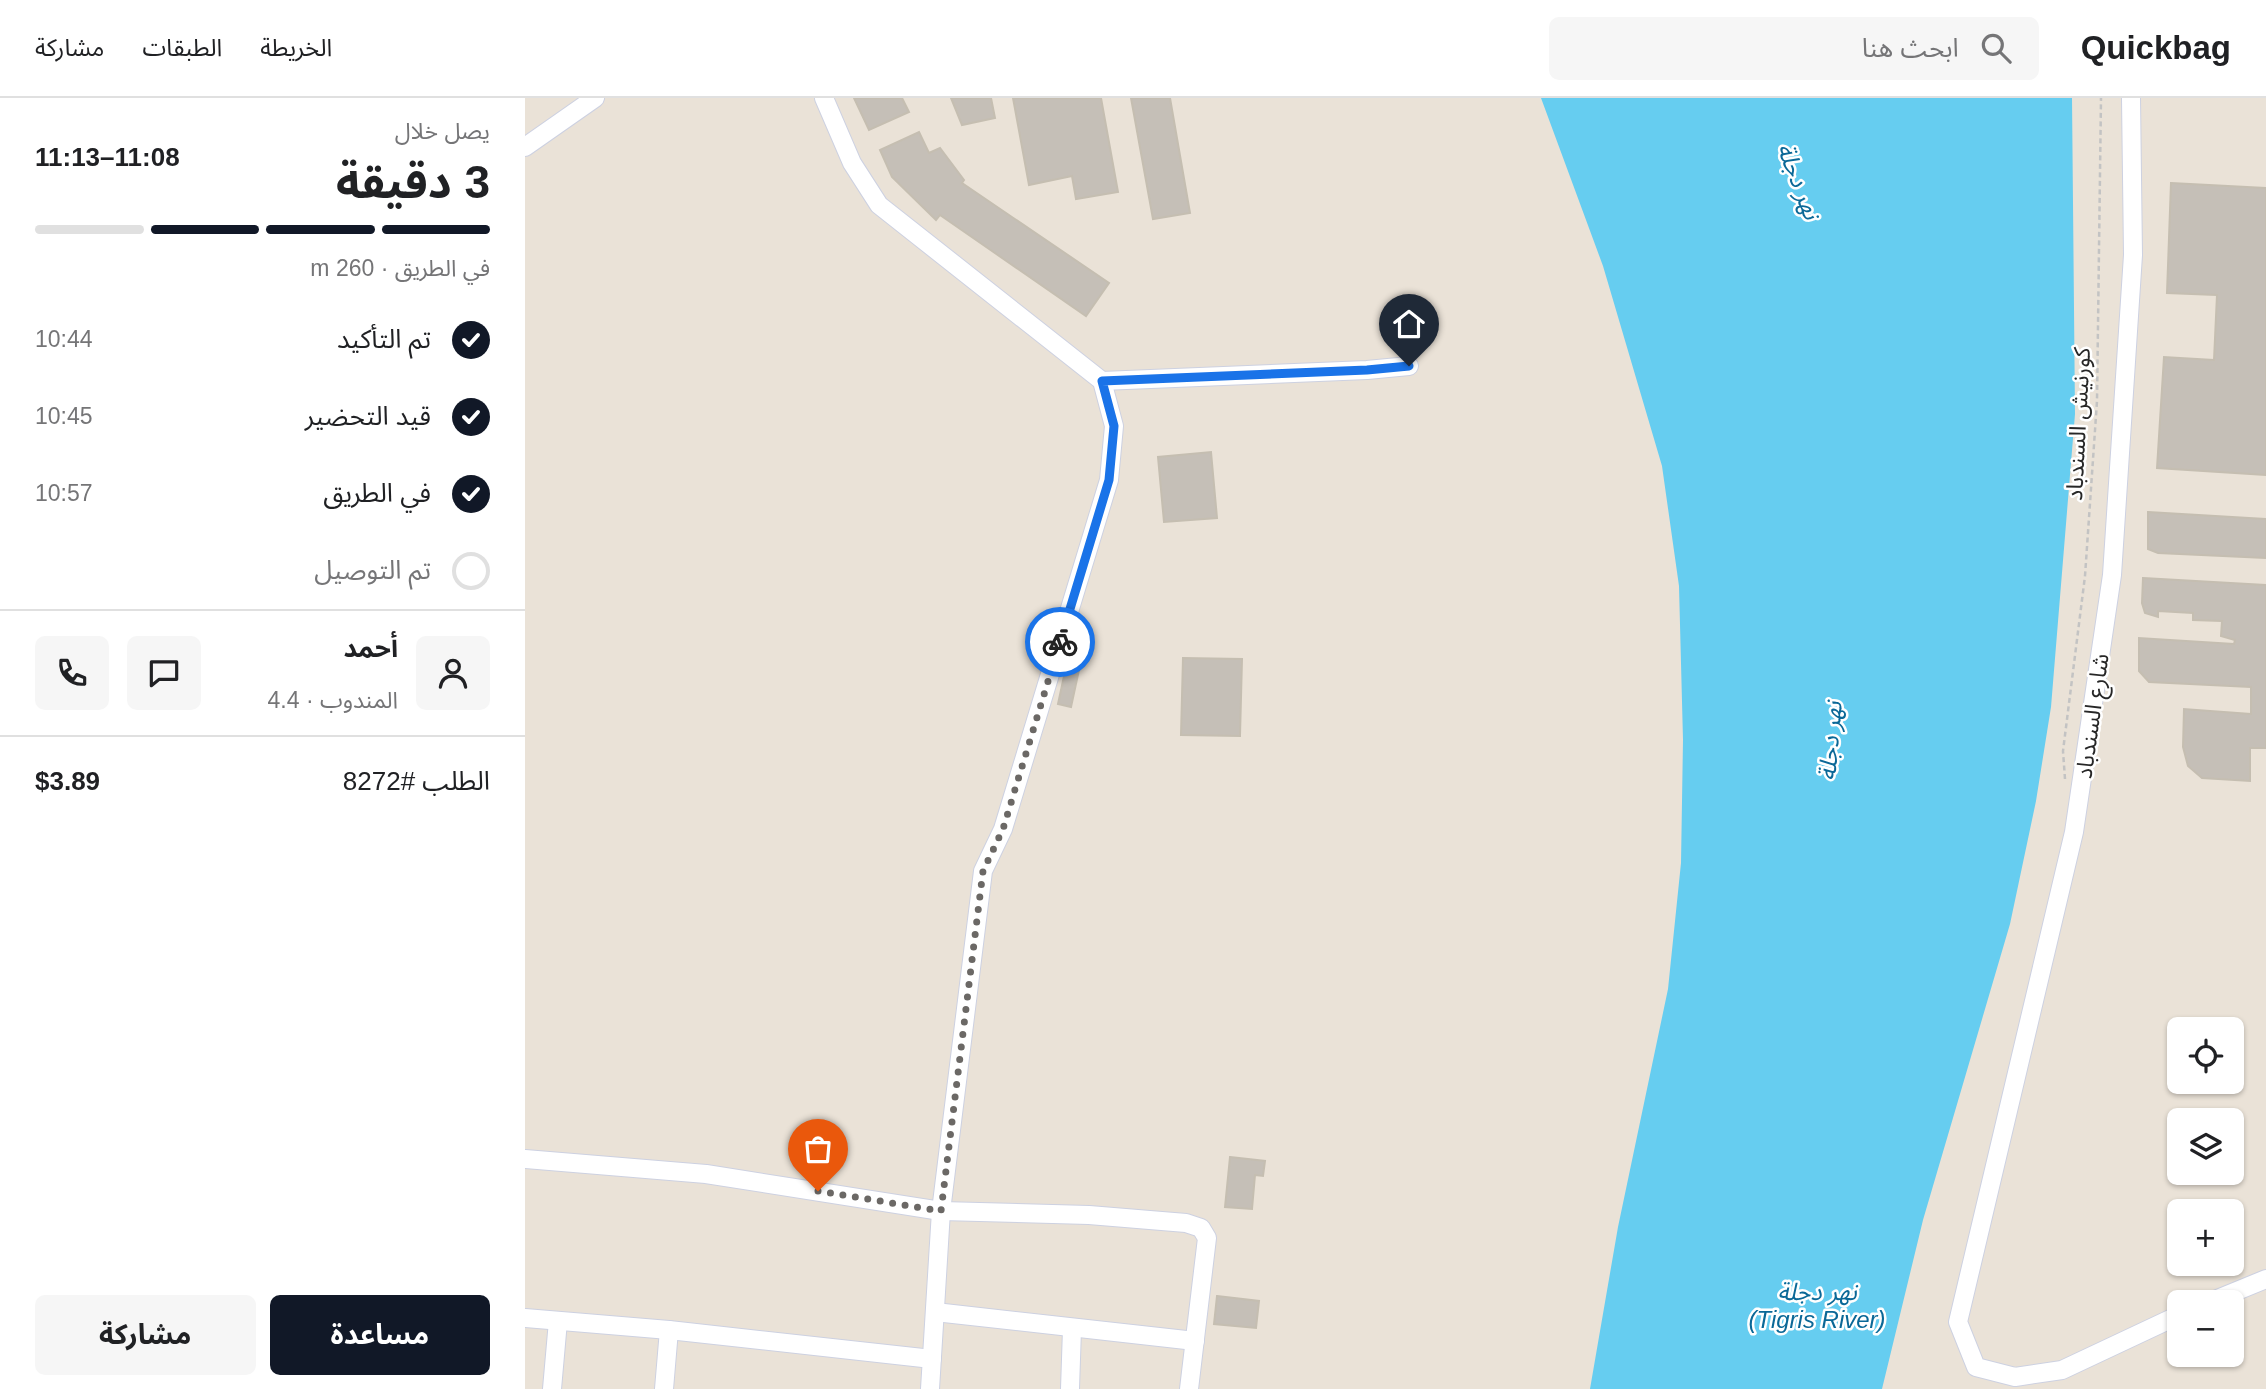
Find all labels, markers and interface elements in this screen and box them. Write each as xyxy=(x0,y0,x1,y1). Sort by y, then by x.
search box xyxy=(1549,17,2039,80)
icon: search xyxy=(1977,29,2015,67)
text: Quickbag xyxy=(2081,29,2231,66)
text: ابحث هنا xyxy=(1862,33,1959,63)
text: مشاركة xyxy=(35,34,104,61)
text: الطبقات xyxy=(142,34,222,61)
text: الخريطة xyxy=(260,34,332,61)
text: يصل خلال xyxy=(395,118,490,144)
water label: نهر دجلة xyxy=(1771,139,1826,225)
text: 11:08–11:13 xyxy=(35,142,180,172)
text: 3 دقيقة xyxy=(336,156,490,208)
text: في الطريق · 260 m xyxy=(310,255,490,281)
pin xyxy=(1379,294,1439,366)
icon: home xyxy=(1390,305,1428,343)
icon: check xyxy=(452,321,490,359)
text: تم التأكيد xyxy=(337,324,431,354)
text: 10:44 xyxy=(35,326,93,352)
street label: كورنيش السندباد xyxy=(2061,346,2096,501)
icon: check xyxy=(452,398,490,436)
text: قيد التحضير xyxy=(305,401,431,431)
text: 10:45 xyxy=(35,403,93,429)
icon: check xyxy=(452,475,490,513)
text: في الطريق xyxy=(323,478,431,508)
text: 10:57 xyxy=(35,480,93,506)
text: تم التوصيل xyxy=(314,555,431,585)
courier xyxy=(1025,607,1095,677)
icon: bike xyxy=(1041,623,1079,661)
text: أحمد xyxy=(344,633,398,663)
button: phone xyxy=(35,636,109,710)
button: chat xyxy=(127,636,201,710)
button: person xyxy=(416,636,490,710)
street label: شارع السندباد xyxy=(2070,652,2118,781)
text: المندوب · 4.4 xyxy=(268,687,398,713)
water label: نهر دجلة xyxy=(1813,699,1848,782)
text: $3.89 xyxy=(35,766,100,796)
text: الطلب #8272 xyxy=(343,766,490,796)
map controls xyxy=(2167,1017,2244,1367)
button: locate xyxy=(2167,1017,2244,1094)
button: layers xyxy=(2167,1108,2244,1185)
pin xyxy=(788,1119,848,1191)
icon: bag xyxy=(799,1130,837,1168)
button: + xyxy=(2167,1199,2244,1276)
water label: نهر دجلة (Tigris River) xyxy=(1748,1278,1886,1333)
button: − xyxy=(2167,1290,2244,1367)
button: مشاركة xyxy=(35,1295,256,1375)
button: مساعدة xyxy=(270,1295,490,1375)

